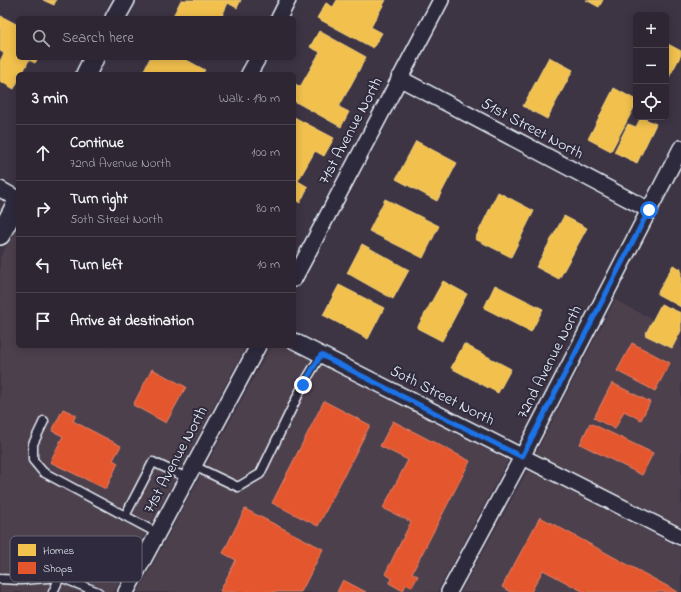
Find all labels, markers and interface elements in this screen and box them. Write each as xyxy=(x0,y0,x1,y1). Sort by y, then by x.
map controls xyxy=(633,12,669,120)
button: + xyxy=(633,12,669,48)
search box xyxy=(16,16,296,60)
icon: search xyxy=(30,27,52,49)
text: Search here xyxy=(62,27,134,49)
button: − xyxy=(633,48,669,84)
street label: 71st Avenue North xyxy=(313,73,389,189)
button: locate xyxy=(633,84,669,120)
text: 3 min xyxy=(32,86,68,111)
text: Walk · 190 m xyxy=(219,89,280,108)
street label: 51st Street North xyxy=(476,92,588,166)
text: Continue xyxy=(70,132,124,154)
icon: ahead xyxy=(32,142,54,164)
text: 100 m xyxy=(251,143,280,162)
text: 72nd Avenue North xyxy=(70,154,171,173)
text: Turn right xyxy=(70,188,128,210)
icon: right xyxy=(32,198,54,220)
text: 80 m xyxy=(256,199,280,218)
route start xyxy=(640,201,658,219)
text: 50th Street North xyxy=(70,210,163,229)
icon: left xyxy=(32,254,54,276)
text: Turn left xyxy=(70,254,123,276)
text: 10 m xyxy=(257,255,280,274)
street label: 72nd Avenue North xyxy=(511,301,589,423)
icon: arrive xyxy=(32,310,54,332)
text: Arrive at destination xyxy=(70,310,194,332)
street label: 50th Street North xyxy=(386,359,498,433)
route end xyxy=(294,376,312,394)
street label: 71st Avenue North xyxy=(138,402,214,518)
legend xyxy=(10,536,142,582)
text: Homes xyxy=(43,543,75,559)
text: Shops xyxy=(43,561,73,577)

